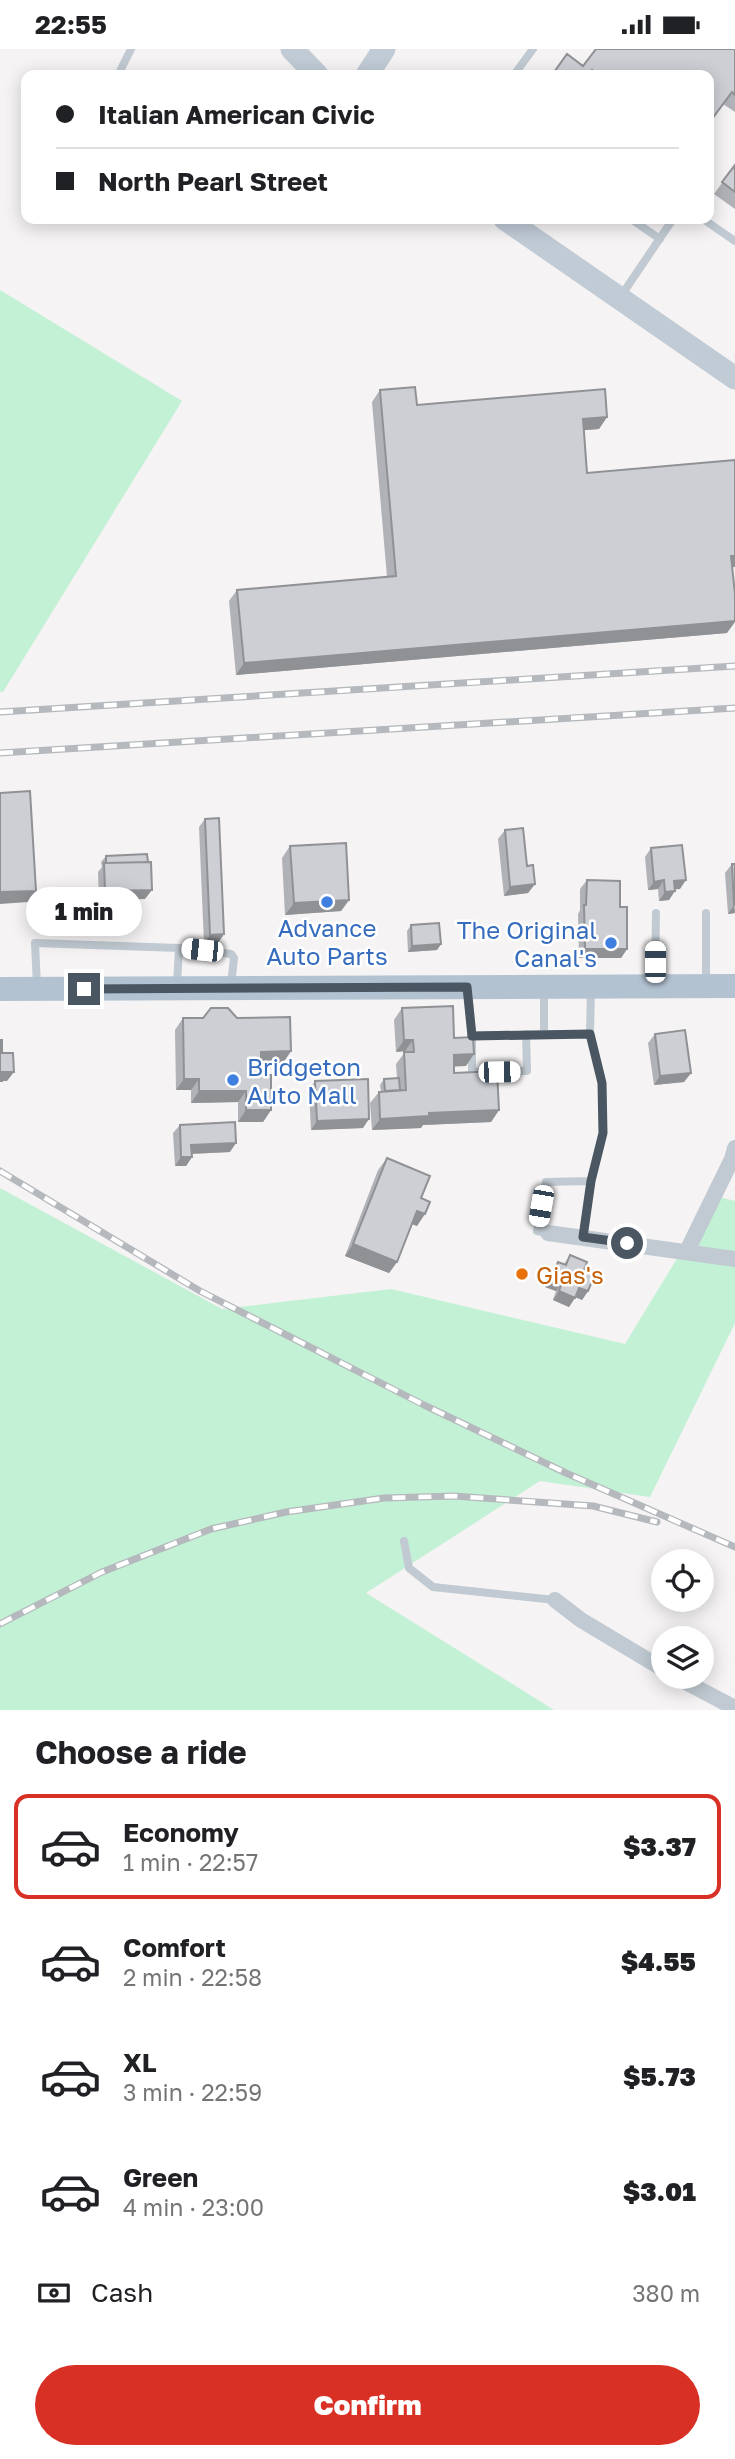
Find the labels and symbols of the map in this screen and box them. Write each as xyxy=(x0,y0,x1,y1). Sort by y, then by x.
callout: 1 min xyxy=(26,887,142,937)
marker: Advance Auto Parts xyxy=(319,894,335,910)
place label: Advance Auto Parts xyxy=(266,913,388,970)
place label: The Original Canal's xyxy=(457,915,597,972)
marker: The Original Canal's xyxy=(603,935,619,951)
car xyxy=(181,937,224,963)
car xyxy=(645,941,666,983)
route end xyxy=(68,973,100,1005)
place label: Bridgeton Auto Mall xyxy=(247,1052,361,1109)
car xyxy=(478,1061,521,1083)
marker: Bridgeton Auto Mall xyxy=(225,1072,241,1088)
car xyxy=(528,1183,555,1229)
route start xyxy=(611,1227,643,1259)
place label: Gias's xyxy=(536,1260,604,1289)
marker: Gias's xyxy=(514,1266,530,1282)

